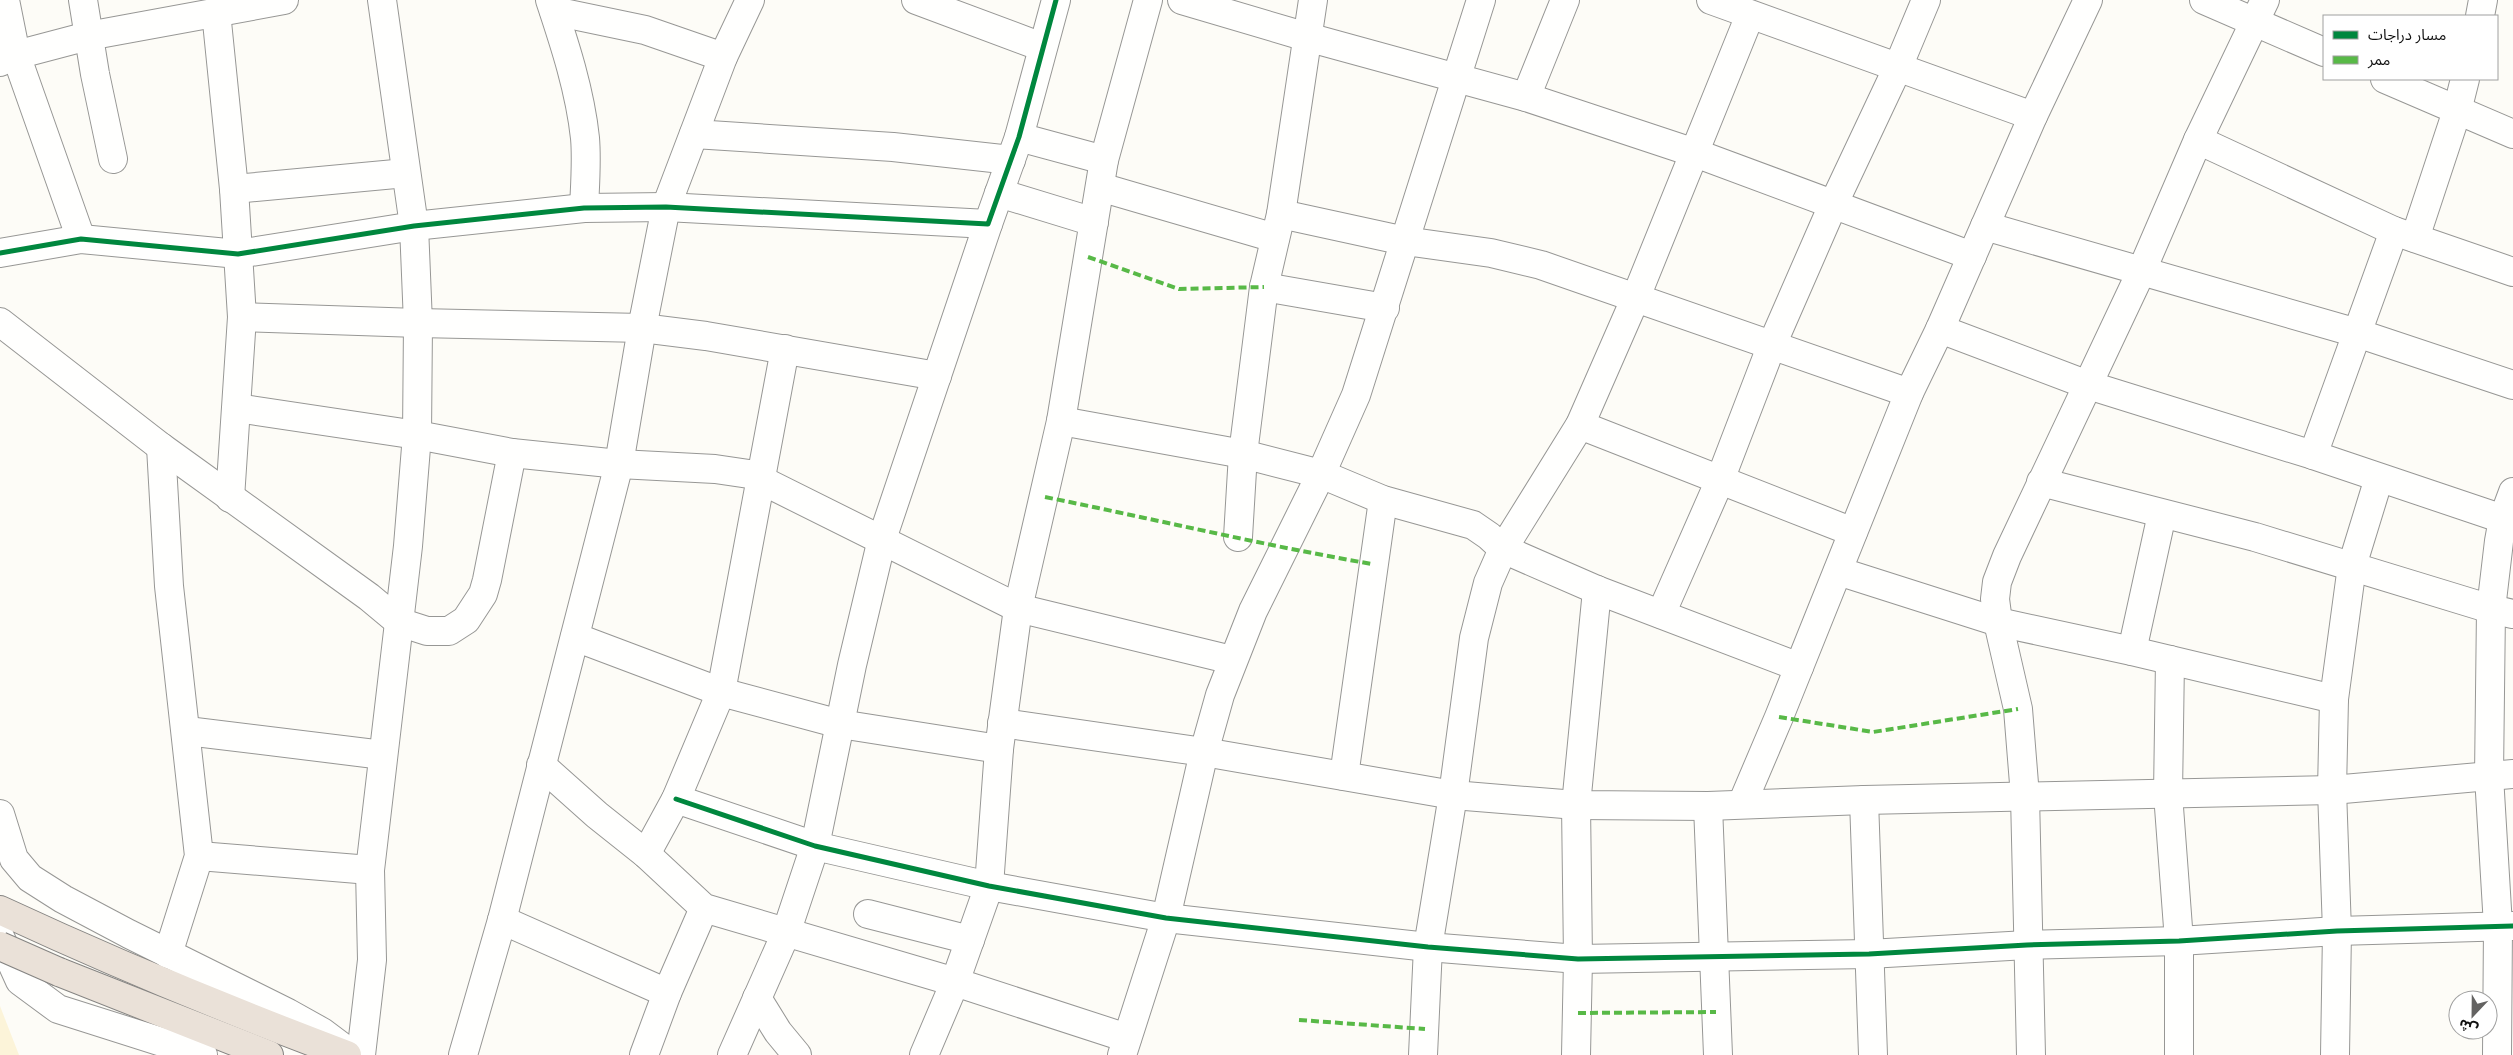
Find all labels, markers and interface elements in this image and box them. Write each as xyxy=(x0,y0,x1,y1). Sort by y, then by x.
legend xyxy=(2323,15,2498,80)
text: مسار دراجات xyxy=(2368,24,2446,44)
text: ممر xyxy=(2367,49,2391,69)
north arrow xyxy=(2448,990,2498,1040)
text: ش xyxy=(2455,1015,2480,1040)

